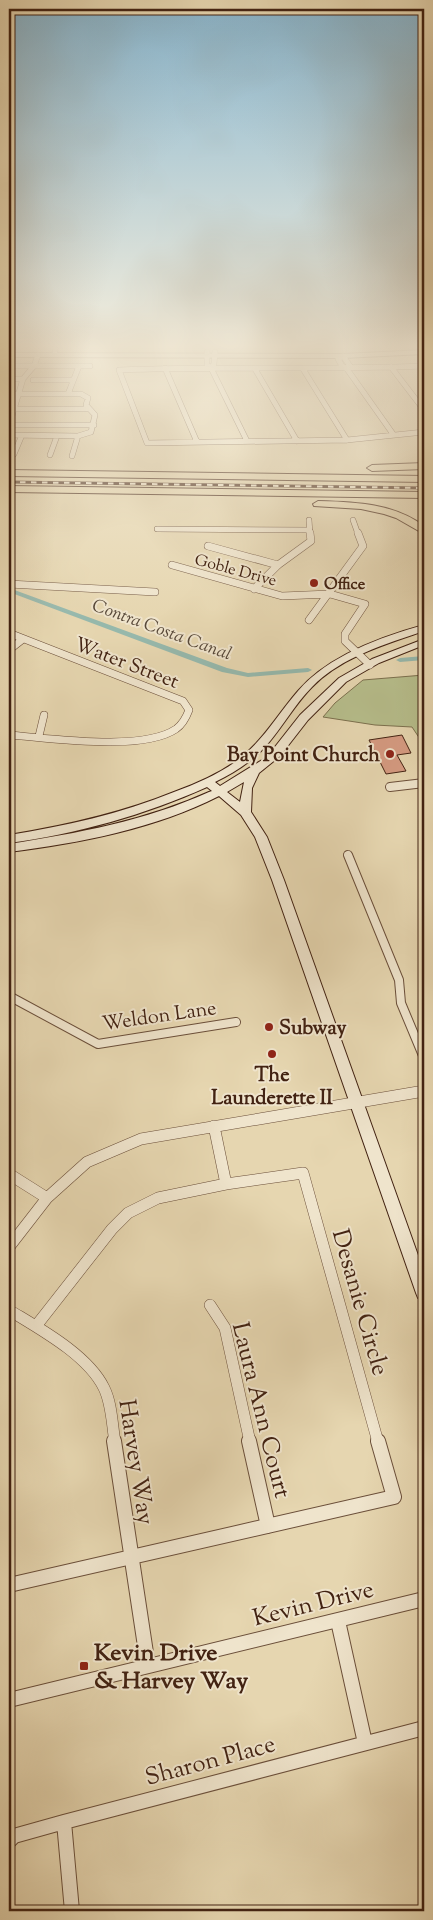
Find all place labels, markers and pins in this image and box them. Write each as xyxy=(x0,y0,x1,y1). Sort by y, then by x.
place label: Office xyxy=(324,574,366,597)
marker: Office xyxy=(308,577,320,589)
place label: Bay Point Church xyxy=(227,742,380,771)
marker: Bay Point Church xyxy=(384,748,396,760)
place label: Subway xyxy=(279,1015,346,1044)
marker: Subway xyxy=(263,1021,275,1033)
marker: The Launderette II xyxy=(266,1048,278,1060)
place label: The Launderette II xyxy=(211,1062,333,1114)
place label: Kevin Drive & Harvey Way xyxy=(94,1637,248,1699)
marker: Kevin Drive & Harvey Way xyxy=(78,1660,90,1672)

